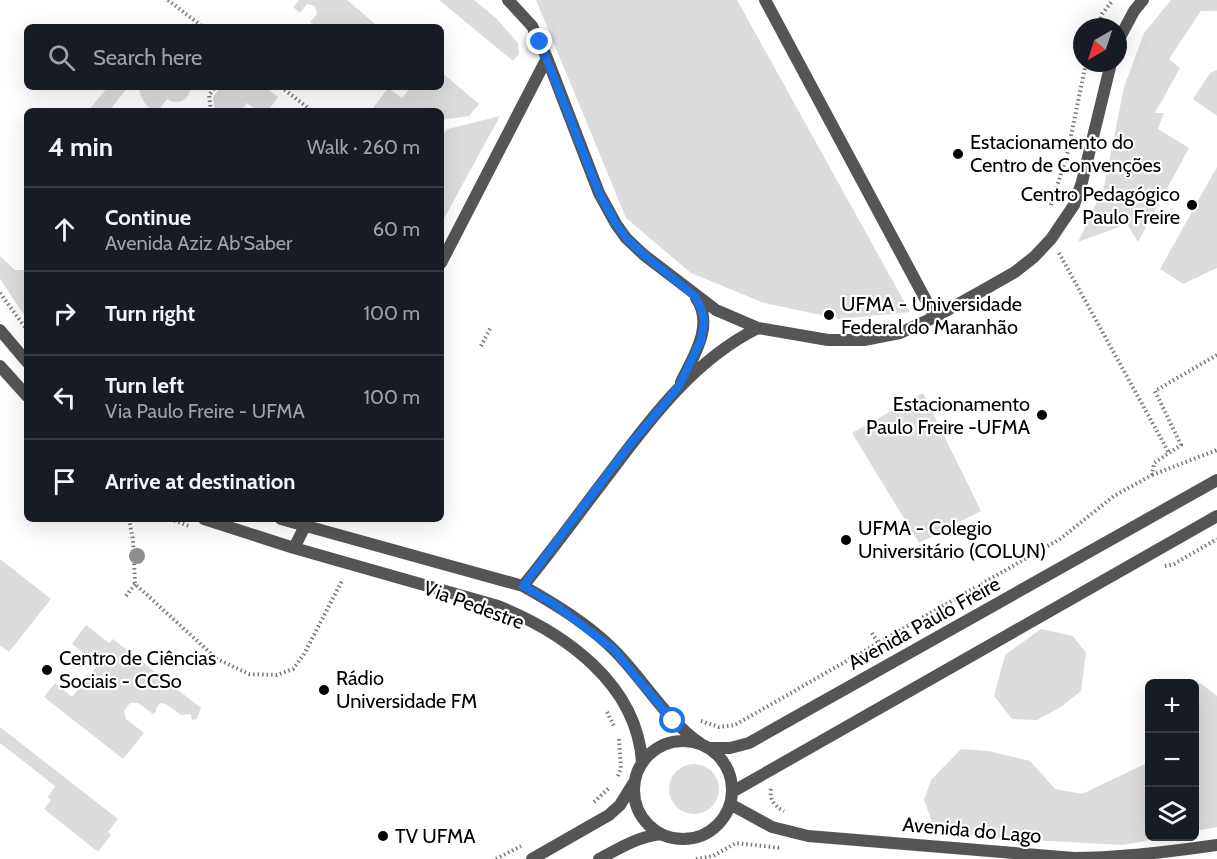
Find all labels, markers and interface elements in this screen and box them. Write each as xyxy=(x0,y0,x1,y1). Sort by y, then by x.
north arrow xyxy=(1073,18,1127,72)
search box xyxy=(24,24,444,90)
route end xyxy=(526,28,552,54)
icon: search xyxy=(45,41,78,74)
text: Search here xyxy=(93,44,202,71)
place label: Estacionamento do Centro de Convenções xyxy=(970,130,1161,177)
text: 4 min xyxy=(48,131,113,163)
text: Walk · 260 m xyxy=(307,135,420,159)
marker: Estacionamento do Centro de Convenções xyxy=(951,147,965,161)
place label: Centro Pedagógico Paulo Freire xyxy=(1021,182,1180,229)
marker: Centro Pedagógico Paulo Freire xyxy=(1185,198,1199,212)
text: Continue xyxy=(105,204,191,231)
icon: ahead xyxy=(48,213,81,246)
text: 60 m xyxy=(373,217,420,241)
text: Avenida Aziz Ab'Saber xyxy=(105,231,292,255)
place label: UFMA - Universidade Federal do Maranhão xyxy=(841,292,1022,339)
icon: right xyxy=(48,297,81,330)
text: Turn right xyxy=(105,300,195,327)
text: 100 m xyxy=(364,301,420,325)
marker: UFMA - Universidade Federal do Maranhão xyxy=(822,308,836,322)
text: Turn left xyxy=(105,372,184,399)
icon: left xyxy=(48,381,81,414)
text: 100 m xyxy=(364,385,420,409)
place label: Estacionamento Paulo Freire -UFMA xyxy=(866,392,1031,439)
text: Via Paulo Freire - UFMA xyxy=(105,399,305,423)
marker: Estacionamento Paulo Freire -UFMA xyxy=(1035,408,1049,422)
icon: arrive xyxy=(48,465,81,498)
text: Arrive at destination xyxy=(105,468,295,495)
place label: UFMA - Colegio Universitário (COLUN) xyxy=(858,516,1046,563)
marker: UFMA - Colegio Universitário (COLUN) xyxy=(839,533,853,547)
street label: Avenida Paulo Freire xyxy=(844,571,1004,675)
street label: Via Pedestre xyxy=(420,576,528,634)
place label: Centro de Ciências Sociais - CCSo xyxy=(59,646,216,693)
marker: Centro de Ciências Sociais - CCSo xyxy=(40,663,54,677)
place label: Rádio Universidade FM xyxy=(336,666,477,713)
map controls xyxy=(1145,679,1199,841)
button: + xyxy=(1145,679,1199,733)
marker: Rádio Universidade FM xyxy=(317,683,331,697)
route start xyxy=(659,707,685,733)
button: − xyxy=(1145,733,1199,787)
button: layers xyxy=(1145,787,1199,841)
street label: Avenida do Lago xyxy=(902,812,1042,848)
place label: TV UFMA xyxy=(395,824,476,848)
marker: TV UFMA xyxy=(376,829,390,843)

